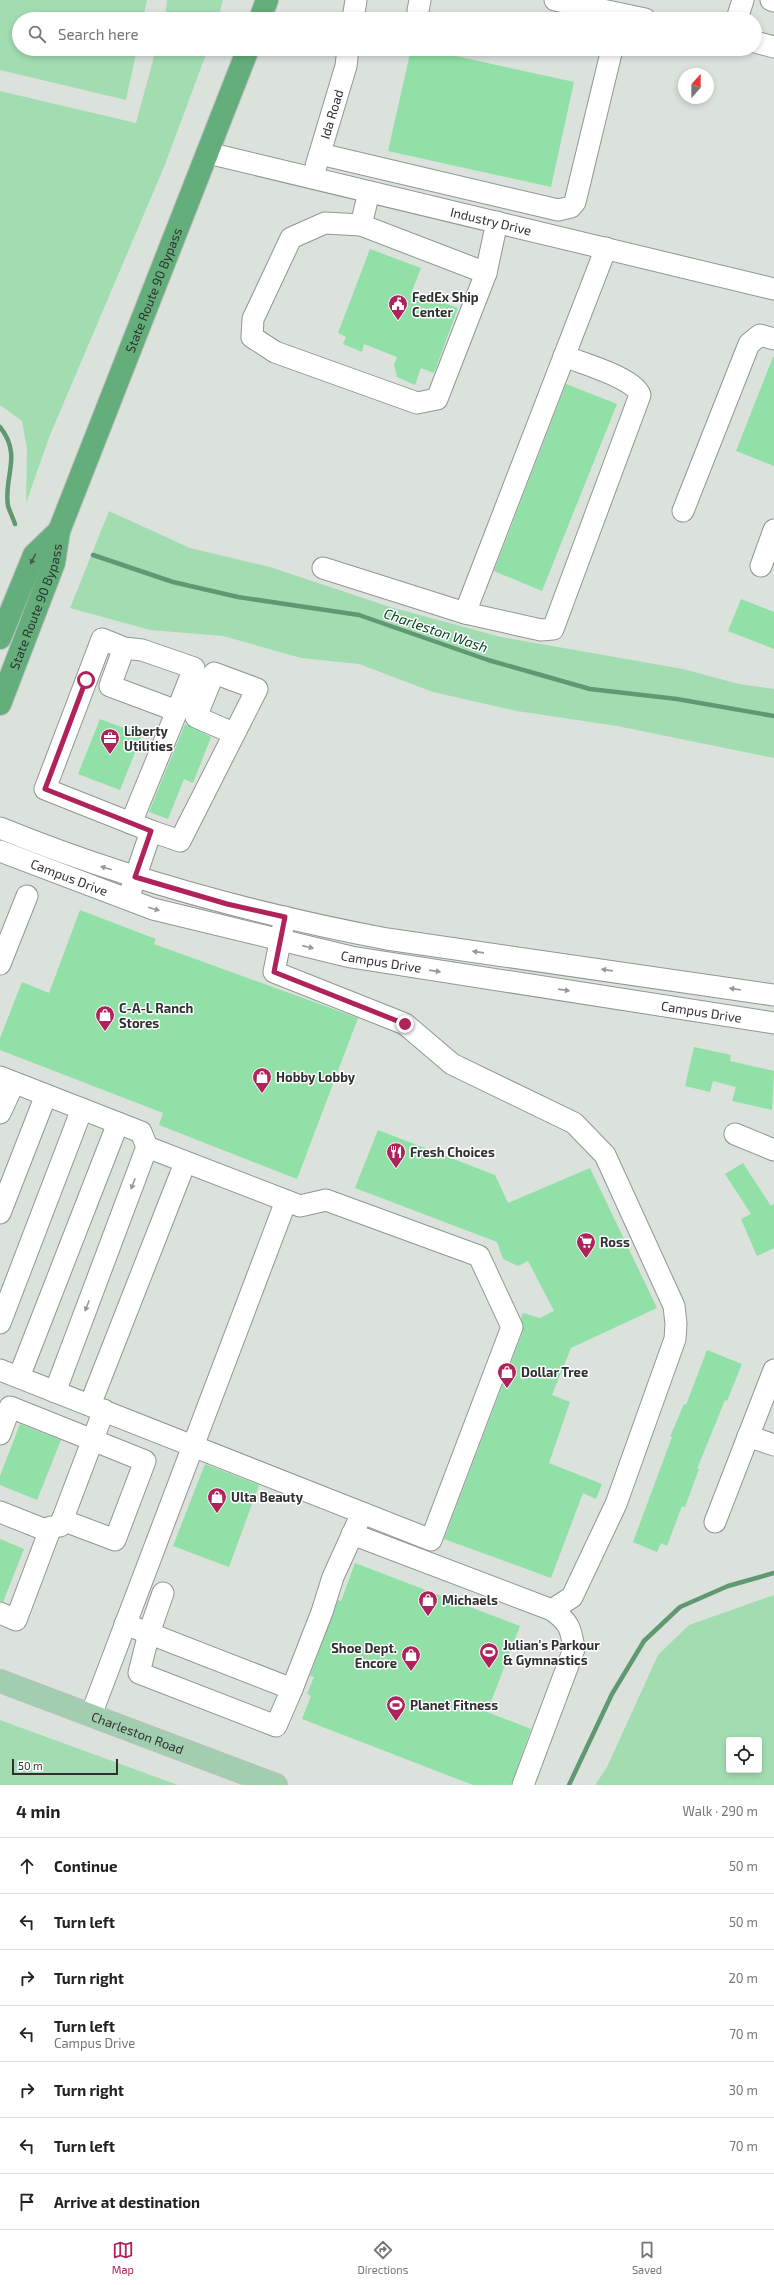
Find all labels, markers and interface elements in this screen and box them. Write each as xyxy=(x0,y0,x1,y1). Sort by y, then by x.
search box xyxy=(12,12,762,56)
icon: search xyxy=(26,23,48,45)
text: Search here xyxy=(58,25,139,43)
north arrow xyxy=(678,68,714,104)
street label: Ida Road xyxy=(317,88,346,141)
street label: Industry Drive xyxy=(449,204,533,238)
street label: State Route 90 Bypass xyxy=(122,225,185,355)
place label: FedEx Ship Center xyxy=(412,289,479,320)
public building icon: FedEx Ship Center xyxy=(387,293,409,321)
street label: State Route 90 Bypass xyxy=(6,543,65,672)
one-way arrow xyxy=(29,553,36,565)
water label: Charleston Wash xyxy=(382,604,490,656)
route start xyxy=(77,671,95,689)
place label: Liberty Utilities xyxy=(124,723,173,754)
office icon: Liberty Utilities xyxy=(99,727,121,755)
street label: Campus Drive xyxy=(28,855,110,899)
one-way arrow xyxy=(100,864,112,870)
one-way arrow xyxy=(149,906,161,912)
one-way arrow xyxy=(302,944,314,950)
street label: Campus Drive xyxy=(339,947,423,976)
one-way arrow xyxy=(472,949,484,955)
one-way arrow xyxy=(601,967,613,973)
one-way arrow xyxy=(429,968,441,974)
one-way arrow xyxy=(729,986,742,992)
one-way arrow xyxy=(558,987,570,993)
street label: Campus Drive xyxy=(660,997,743,1026)
place label: C-A-L Ranch Stores xyxy=(119,1000,194,1031)
shop icon: C-A-L Ranch Stores xyxy=(94,1004,116,1032)
route end xyxy=(396,1015,414,1033)
shop icon: Hobby Lobby xyxy=(251,1066,273,1094)
place label: Hobby Lobby xyxy=(276,1069,356,1085)
restaurant icon: Fresh Choices xyxy=(385,1141,407,1169)
place label: Fresh Choices xyxy=(410,1144,495,1160)
one-way arrow xyxy=(129,1178,135,1190)
supermarket icon: Ross xyxy=(575,1231,597,1259)
place label: Ross xyxy=(600,1234,630,1250)
one-way arrow xyxy=(84,1300,90,1312)
shop icon: Dollar Tree xyxy=(496,1361,518,1389)
place label: Dollar Tree xyxy=(521,1364,588,1380)
shop icon: Ulta Beauty xyxy=(206,1486,228,1514)
place label: Ulta Beauty xyxy=(231,1489,304,1505)
shop icon: Michaels xyxy=(417,1589,439,1617)
place label: Michaels xyxy=(442,1592,498,1608)
place label: Julian's Parkour & Gymnastics xyxy=(503,1637,600,1668)
place label: Shoe Dept. Encore xyxy=(331,1640,397,1671)
sports icon: Julian's Parkour & Gymnastics xyxy=(478,1641,500,1669)
shop icon: Shoe Dept. Encore xyxy=(400,1644,422,1672)
sports icon: Planet Fitness xyxy=(385,1694,407,1722)
place label: Planet Fitness xyxy=(410,1697,498,1713)
street label: Charleston Road xyxy=(89,1708,186,1758)
map controls xyxy=(726,1737,762,1773)
button: locate xyxy=(726,1737,762,1773)
scale bar xyxy=(12,1757,118,1776)
text: 50 m xyxy=(18,1759,43,1772)
text: 4 min xyxy=(16,1801,60,1821)
text: Walk · 290 m xyxy=(683,1803,758,1819)
icon: ahead xyxy=(16,1855,38,1877)
text: Continue xyxy=(54,1857,117,1875)
text: 50 m xyxy=(729,1858,758,1874)
icon: left xyxy=(16,1911,38,1933)
text: Turn left xyxy=(54,1913,115,1931)
text: 50 m xyxy=(729,1914,758,1930)
icon: right xyxy=(16,1967,38,1989)
text: Turn right xyxy=(54,1969,124,1987)
text: 20 m xyxy=(729,1970,758,1986)
text: Turn left xyxy=(54,2017,115,2035)
icon: left xyxy=(16,2023,38,2045)
text: 70 m xyxy=(729,2026,758,2042)
text: Campus Drive xyxy=(54,2035,135,2051)
icon: right xyxy=(16,2079,38,2101)
text: Turn right xyxy=(54,2081,124,2099)
text: 30 m xyxy=(729,2082,758,2098)
icon: left xyxy=(16,2135,38,2157)
text: Turn left xyxy=(54,2137,115,2155)
text: 70 m xyxy=(729,2138,758,2154)
icon: arrive xyxy=(16,2191,38,2213)
text: Arrive at destination xyxy=(54,2193,200,2211)
tab: Map xyxy=(112,2239,134,2276)
tab: Directions xyxy=(358,2239,408,2276)
tab: Saved xyxy=(632,2239,662,2276)

